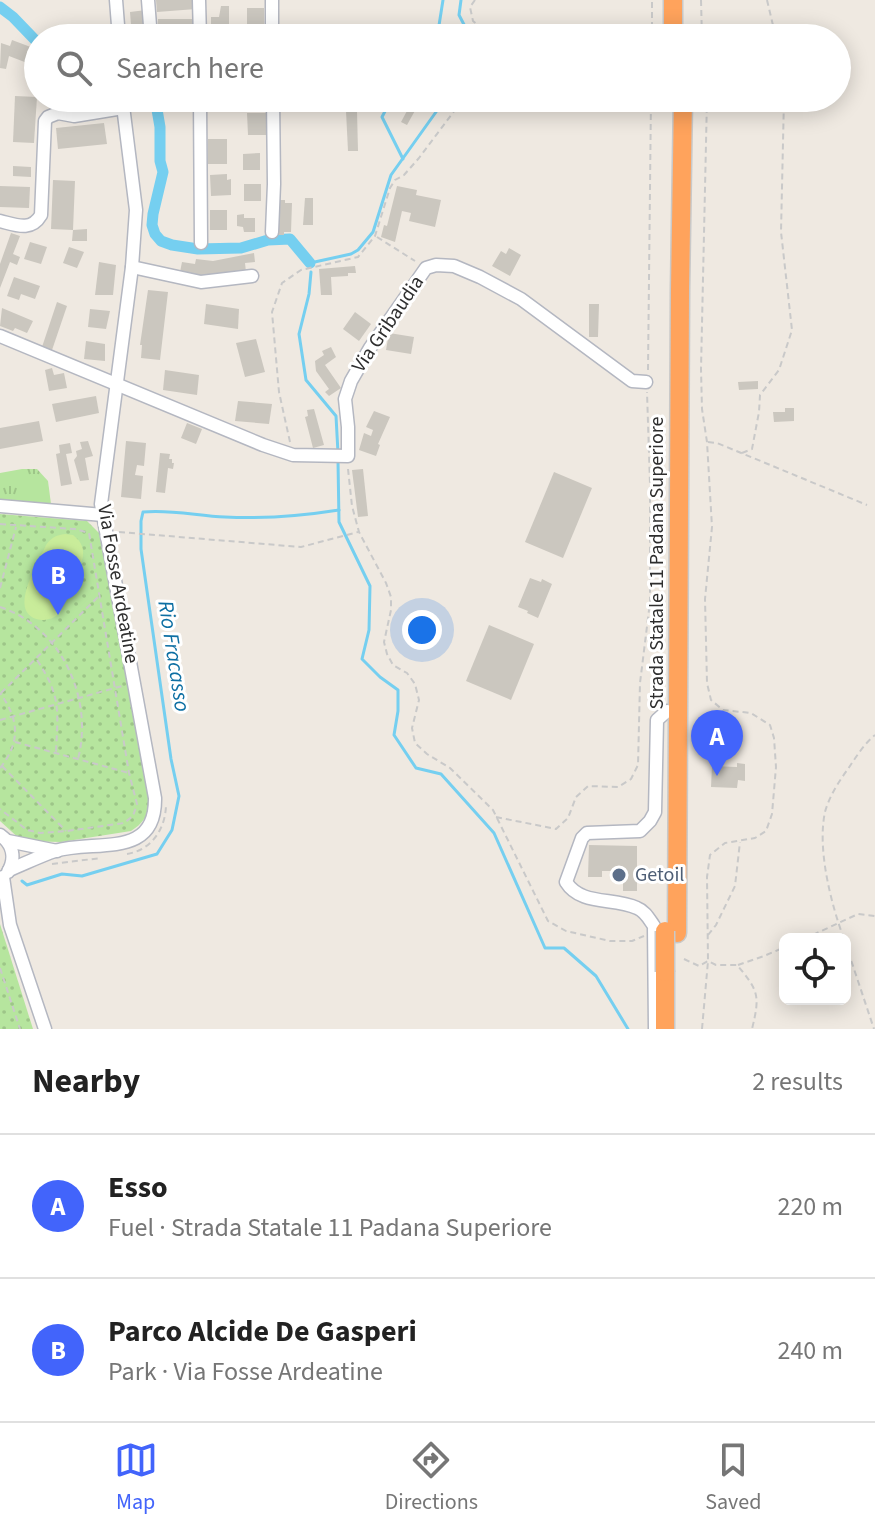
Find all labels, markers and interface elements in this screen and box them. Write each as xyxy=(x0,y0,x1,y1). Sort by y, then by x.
search box xyxy=(24,24,851,112)
icon: search xyxy=(52,46,96,90)
text: Search here xyxy=(116,47,264,90)
street label: Via Gribaudia xyxy=(345,270,431,378)
street label: Strada Statale 11 Padana Superiore xyxy=(643,416,671,710)
street label: Via Fosse Ardeatine xyxy=(90,502,146,666)
pin: B xyxy=(32,549,84,615)
water label: Rio Fracasso xyxy=(149,598,199,714)
your location xyxy=(402,610,442,650)
pin: A xyxy=(691,710,743,776)
place label: Getoil xyxy=(635,861,684,889)
marker: Getoil xyxy=(610,866,628,884)
map controls xyxy=(779,933,851,1005)
button: locate xyxy=(779,933,851,1005)
text: Nearby xyxy=(32,1057,140,1106)
text: 2 results xyxy=(752,1063,843,1100)
text: Esso xyxy=(108,1166,168,1209)
text: A xyxy=(51,1188,65,1225)
text: 220 m xyxy=(777,1188,843,1225)
text: Fuel · Strada Statale 11 Padana Superiore xyxy=(108,1209,552,1246)
text: Parco Alcide De Gasperi xyxy=(108,1310,417,1353)
text: B xyxy=(50,1332,66,1369)
text: 240 m xyxy=(777,1332,843,1369)
text: Park · Via Fosse Ardeatine xyxy=(108,1353,383,1390)
tab: Map xyxy=(114,1438,158,1518)
tab: Directions xyxy=(385,1438,478,1518)
tab: Saved xyxy=(705,1438,761,1518)

